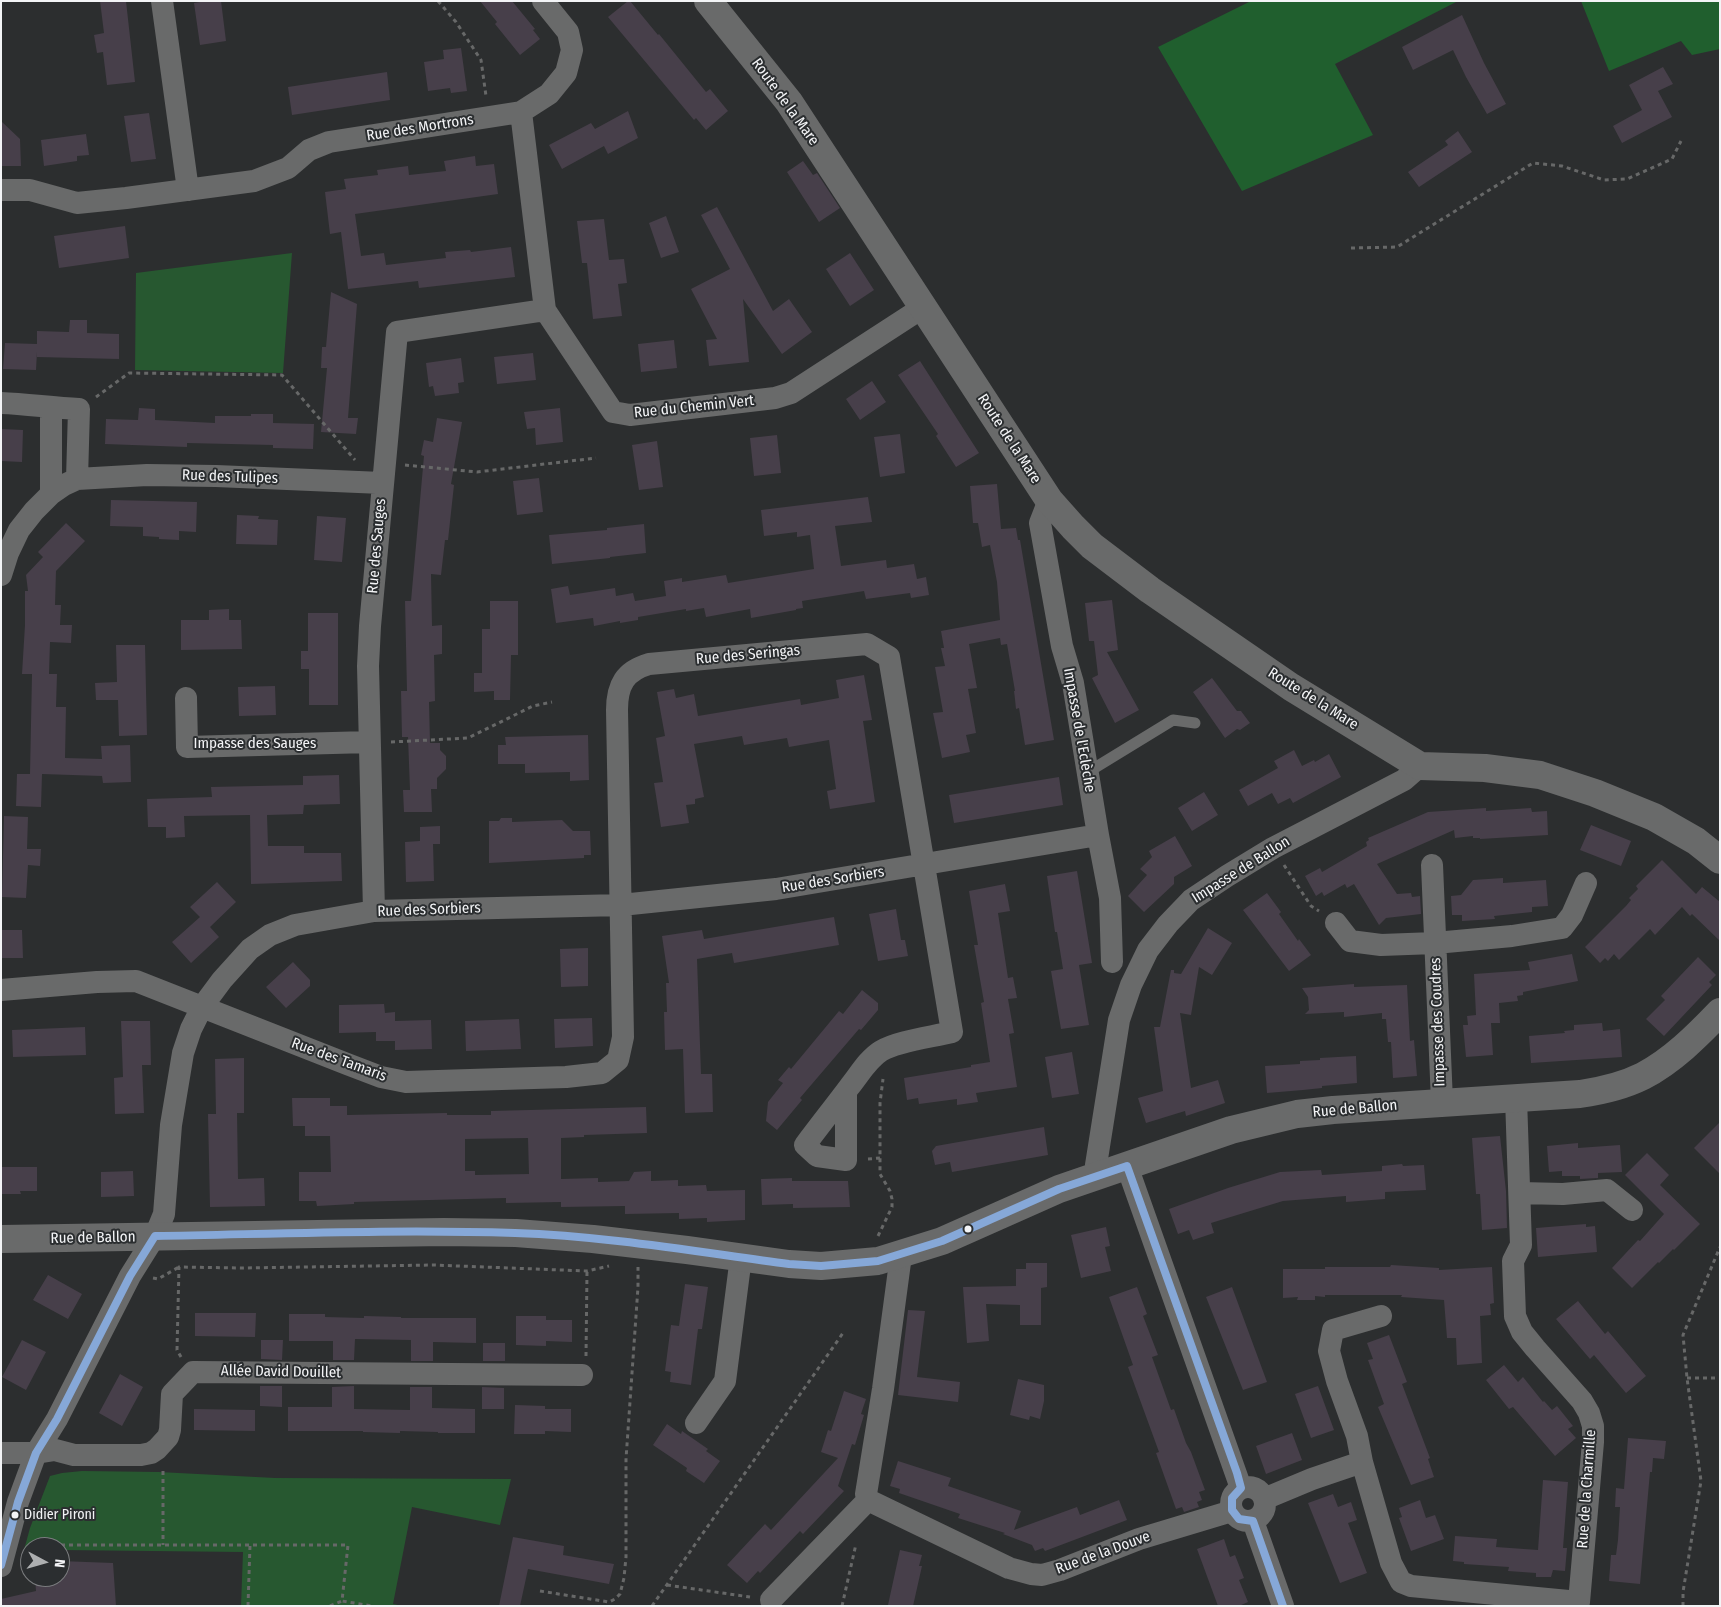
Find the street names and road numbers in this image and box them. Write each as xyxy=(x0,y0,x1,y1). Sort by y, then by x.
street label: Route de la Mare xyxy=(747,55,823,149)
street label: Rue des Mortrons xyxy=(365,111,475,145)
street label: Route de la Mare xyxy=(973,391,1045,487)
street label: Rue du Chemin Vert xyxy=(633,392,755,422)
street label: Rue des Tulipes xyxy=(182,466,278,488)
street label: Rue des Sauges xyxy=(364,498,390,594)
street label: Rue des Seringas xyxy=(695,641,801,669)
street label: Route de la Mare xyxy=(1264,664,1362,734)
street label: Impasse de l'Eclèche xyxy=(1059,666,1099,794)
street label: Impasse des Sauges xyxy=(194,735,316,753)
street label: Impasse de Ballon xyxy=(1189,833,1293,907)
street label: Rue des Sorbiers xyxy=(780,863,886,897)
street label: Rue des Sorbiers xyxy=(377,899,481,921)
street label: Impasse des Coudres xyxy=(1427,957,1449,1087)
street label: Rue des Tamaris xyxy=(289,1034,389,1086)
street label: Rue de Ballon xyxy=(1312,1096,1398,1122)
street label: Rue de Ballon xyxy=(50,1228,136,1248)
street label: Allée David Douillet xyxy=(221,1362,341,1382)
street label: Rue de la Charmille xyxy=(1574,1429,1600,1549)
street label: Rue de la Douve xyxy=(1053,1528,1153,1578)

